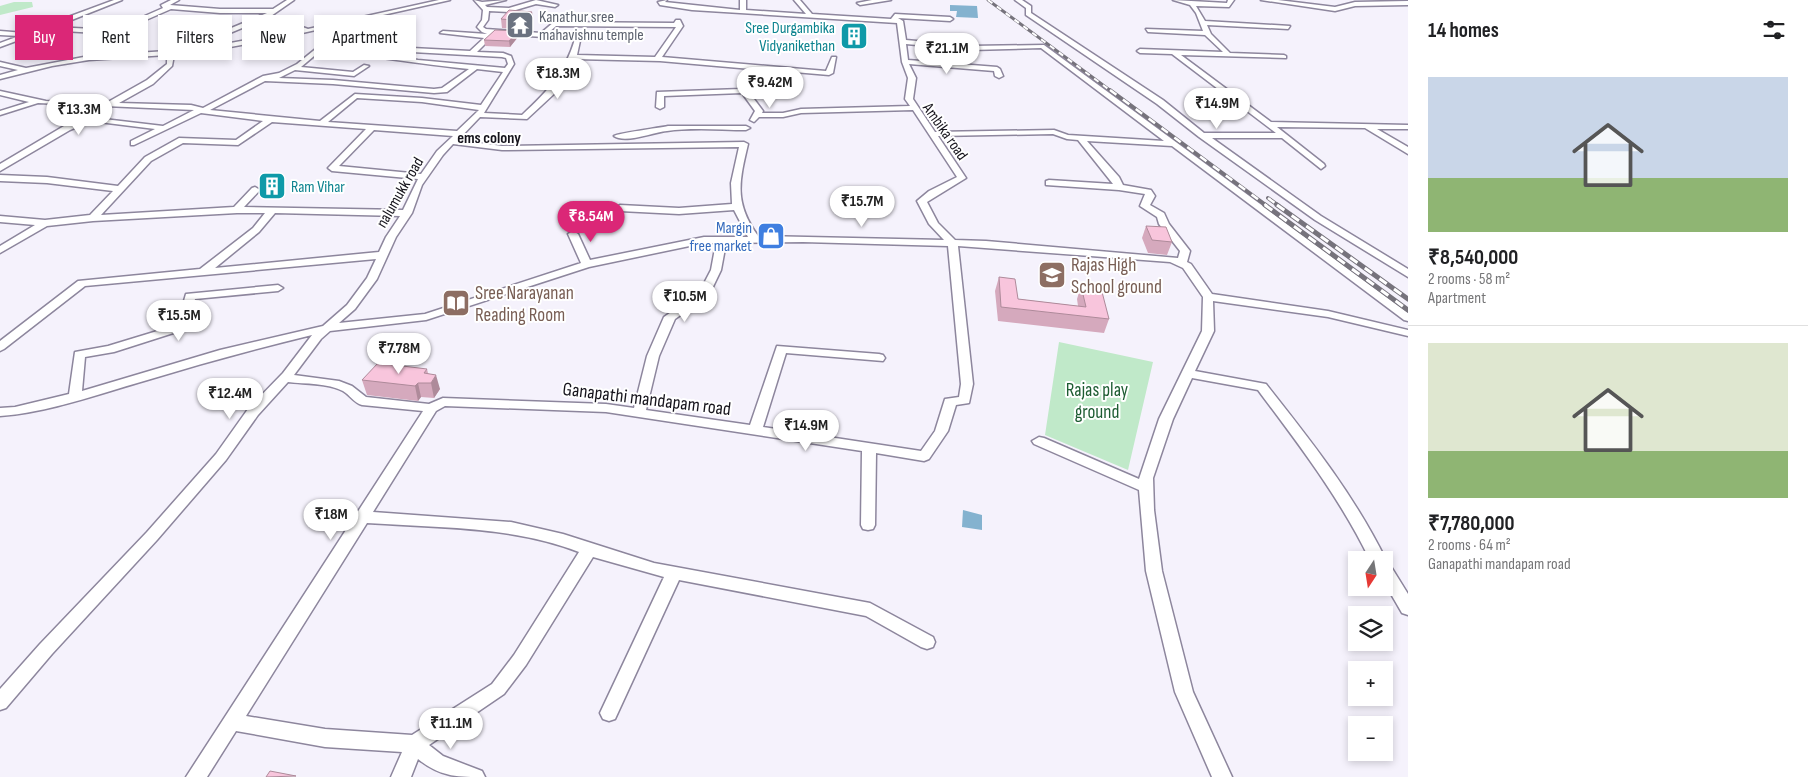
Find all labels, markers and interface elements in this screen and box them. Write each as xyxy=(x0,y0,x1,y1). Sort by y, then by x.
place label: Kanathur sree mahavishnu temple xyxy=(539,8,644,45)
temple icon: Kanathur sree mahavishnu temple xyxy=(505,10,535,40)
chip: Buy xyxy=(15,15,73,60)
chip: Rent xyxy=(83,15,148,60)
chip: Filters xyxy=(158,15,232,60)
chip: New xyxy=(242,15,304,60)
chip: Apartment xyxy=(314,15,416,60)
icon: filters xyxy=(1760,16,1788,44)
text: 14 homes xyxy=(1428,18,1499,43)
place label: Sree Durgambika Vidyanikethan xyxy=(745,19,835,56)
building icon: Sree Durgambika Vidyanikethan xyxy=(839,21,869,51)
pin: ₹21.1M xyxy=(906,32,988,75)
text: ₹21.1M xyxy=(926,39,969,58)
pin: ₹18.3M xyxy=(517,58,599,100)
text: ₹18.3M xyxy=(536,64,580,83)
pin: ₹9.42M xyxy=(729,66,811,109)
text: ₹9.42M xyxy=(748,73,792,92)
pin: ₹14.9M xyxy=(1176,88,1258,130)
pin: ₹13.3M xyxy=(38,94,120,136)
text: ₹14.9M xyxy=(1195,94,1239,113)
street label: Ambika road xyxy=(918,99,971,164)
text: ₹13.3M xyxy=(57,100,101,119)
icon: home xyxy=(1563,110,1653,200)
district label: ems colony xyxy=(457,129,521,148)
street label: nalumukk road xyxy=(373,154,428,231)
building icon: Ram Vihar xyxy=(257,171,287,201)
place label: Ram Vihar xyxy=(291,178,345,197)
pin: ₹15.7M xyxy=(821,186,903,228)
text: ₹15.7M xyxy=(841,192,883,211)
pin: ₹8.54M xyxy=(550,200,632,243)
text: ₹8.54M xyxy=(569,207,613,226)
place label: Margin free market xyxy=(689,219,752,256)
shop icon: Margin free market xyxy=(756,221,786,251)
text: ₹8,540,000 xyxy=(1428,245,1518,270)
place label: Rajas High School ground xyxy=(1071,254,1162,299)
school or university icon: Rajas High School ground xyxy=(1037,260,1067,290)
text: 2 rooms · 58 m² xyxy=(1428,270,1510,289)
pin: ₹10.5M xyxy=(644,280,726,323)
place label: Sree Narayanan Reading Room xyxy=(475,282,574,327)
text: ₹10.5M xyxy=(663,287,707,306)
library icon: Sree Narayanan Reading Room xyxy=(441,288,471,318)
text: Apartment xyxy=(1428,289,1486,308)
pin: ₹15.5M xyxy=(138,300,220,342)
text: ₹15.5M xyxy=(157,306,201,325)
pin: ₹7.78M xyxy=(358,332,440,375)
text: ₹7.78M xyxy=(378,339,420,358)
icon: home xyxy=(1563,375,1653,465)
pin: ₹12.4M xyxy=(189,378,271,420)
street label: Ganapathi mandapam road xyxy=(561,378,732,421)
park label: Rajas play ground xyxy=(1066,379,1129,424)
text: ₹12.4M xyxy=(208,384,252,403)
pin: ₹14.9M xyxy=(765,410,847,452)
text: ₹14.9M xyxy=(784,416,828,435)
pin: ₹18M xyxy=(301,498,361,541)
text: ₹18M xyxy=(314,505,348,524)
text: ₹7,780,000 xyxy=(1428,511,1515,536)
text: 2 rooms · 64 m² xyxy=(1428,536,1511,555)
north arrow xyxy=(1348,551,1392,596)
map controls xyxy=(1348,551,1393,761)
text: Ganapathi mandapam road xyxy=(1428,555,1571,574)
button: layers xyxy=(1348,606,1393,651)
button: + xyxy=(1348,661,1393,706)
pin: ₹11.1M xyxy=(410,708,492,750)
text: ₹11.1M xyxy=(430,714,472,733)
button: − xyxy=(1348,716,1393,761)

